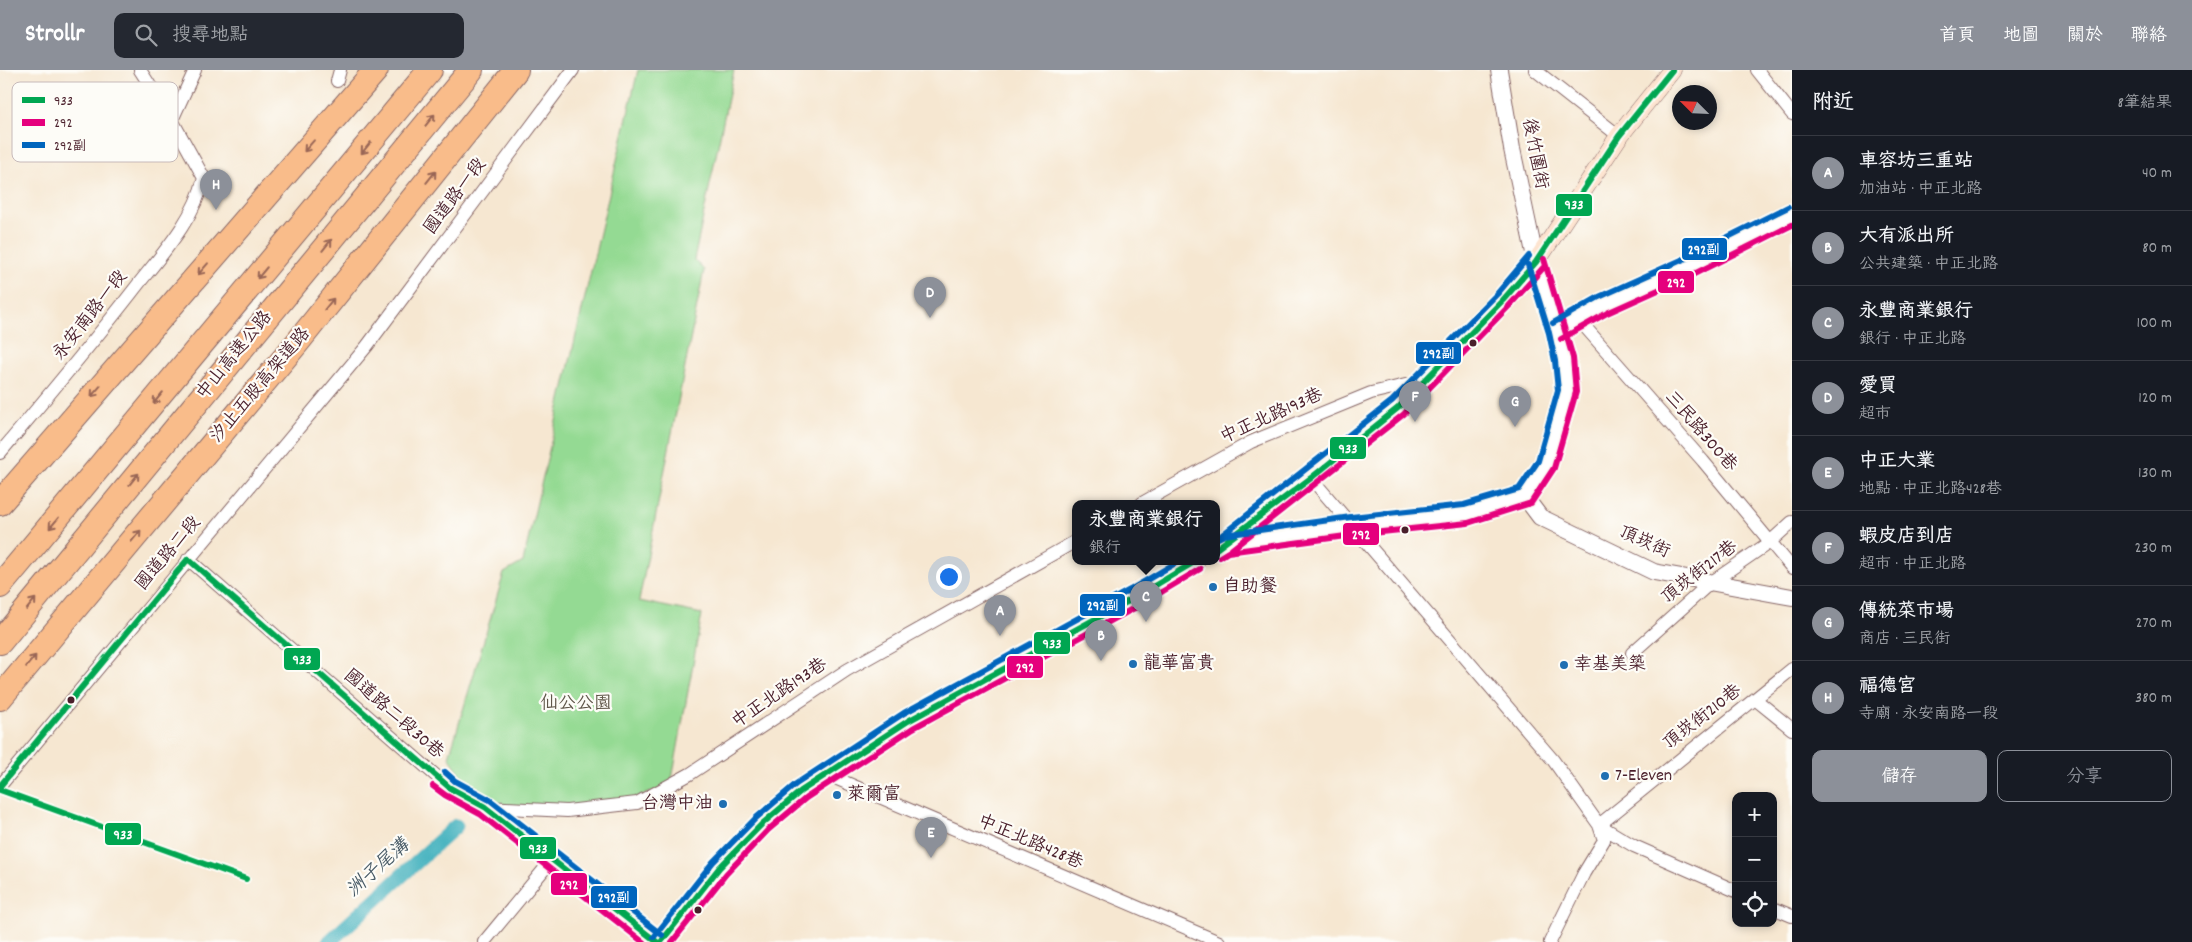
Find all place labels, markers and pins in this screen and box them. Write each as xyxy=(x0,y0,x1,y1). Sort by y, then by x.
pin: H xyxy=(200,169,232,210)
pin: D xyxy=(914,277,946,318)
unlabelled marker xyxy=(1468,338,1478,348)
pin: F xyxy=(1399,381,1431,422)
pin: G xyxy=(1499,386,1531,427)
unlabelled marker xyxy=(1400,525,1410,535)
place label: 自助餐 xyxy=(1223,575,1277,600)
pin: C xyxy=(1130,581,1162,622)
marker: 自助餐 xyxy=(1207,581,1219,593)
pin: A xyxy=(984,595,1016,636)
pin: B xyxy=(1085,620,1117,661)
place label: 龍華富貴 xyxy=(1143,652,1215,677)
place label: 幸基美築 xyxy=(1574,653,1646,678)
marker: 龍華富貴 xyxy=(1127,658,1139,670)
marker: 幸基美築 xyxy=(1558,659,1570,671)
unlabelled marker xyxy=(66,695,76,705)
place label: 7-Eleven xyxy=(1615,764,1672,789)
marker: 7-Eleven xyxy=(1599,770,1611,782)
place label: 萊爾富 xyxy=(847,783,901,808)
marker: 萊爾富 xyxy=(831,789,843,801)
place label: 台灣中油 xyxy=(641,792,713,817)
marker: 台灣中油 xyxy=(717,798,729,810)
pin: E xyxy=(915,817,947,858)
unlabelled marker xyxy=(693,905,703,915)

